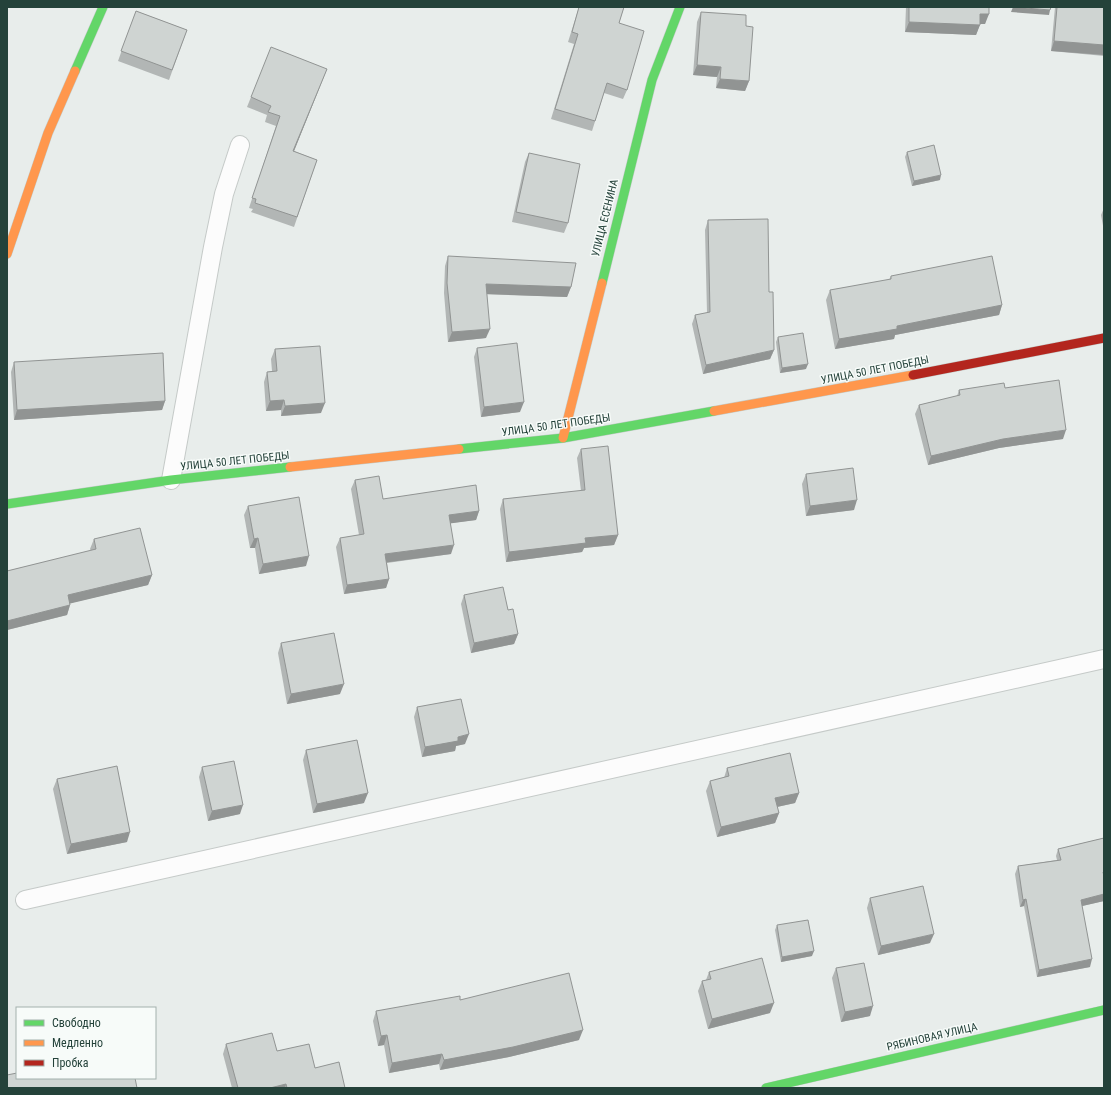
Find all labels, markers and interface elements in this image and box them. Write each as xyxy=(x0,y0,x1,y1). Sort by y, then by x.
street label: УЛИЦА ЕСЕНИНА xyxy=(589,177,621,258)
street label: УЛИЦА 50 ЛЕТ ПОБЕДЫ xyxy=(820,353,930,387)
street label: УЛИЦА 50 ЛЕТ ПОБЕДЫ xyxy=(501,411,611,439)
street label: УЛИЦА 50 ЛЕТ ПОБЕДЫ xyxy=(180,449,290,473)
legend xyxy=(16,1007,156,1079)
text: Свободно xyxy=(52,1016,101,1030)
street label: РЯБИНОВАЯ УЛИЦА xyxy=(885,1020,979,1054)
text: Медленно xyxy=(52,1036,103,1050)
text: Пробка xyxy=(52,1056,89,1070)

